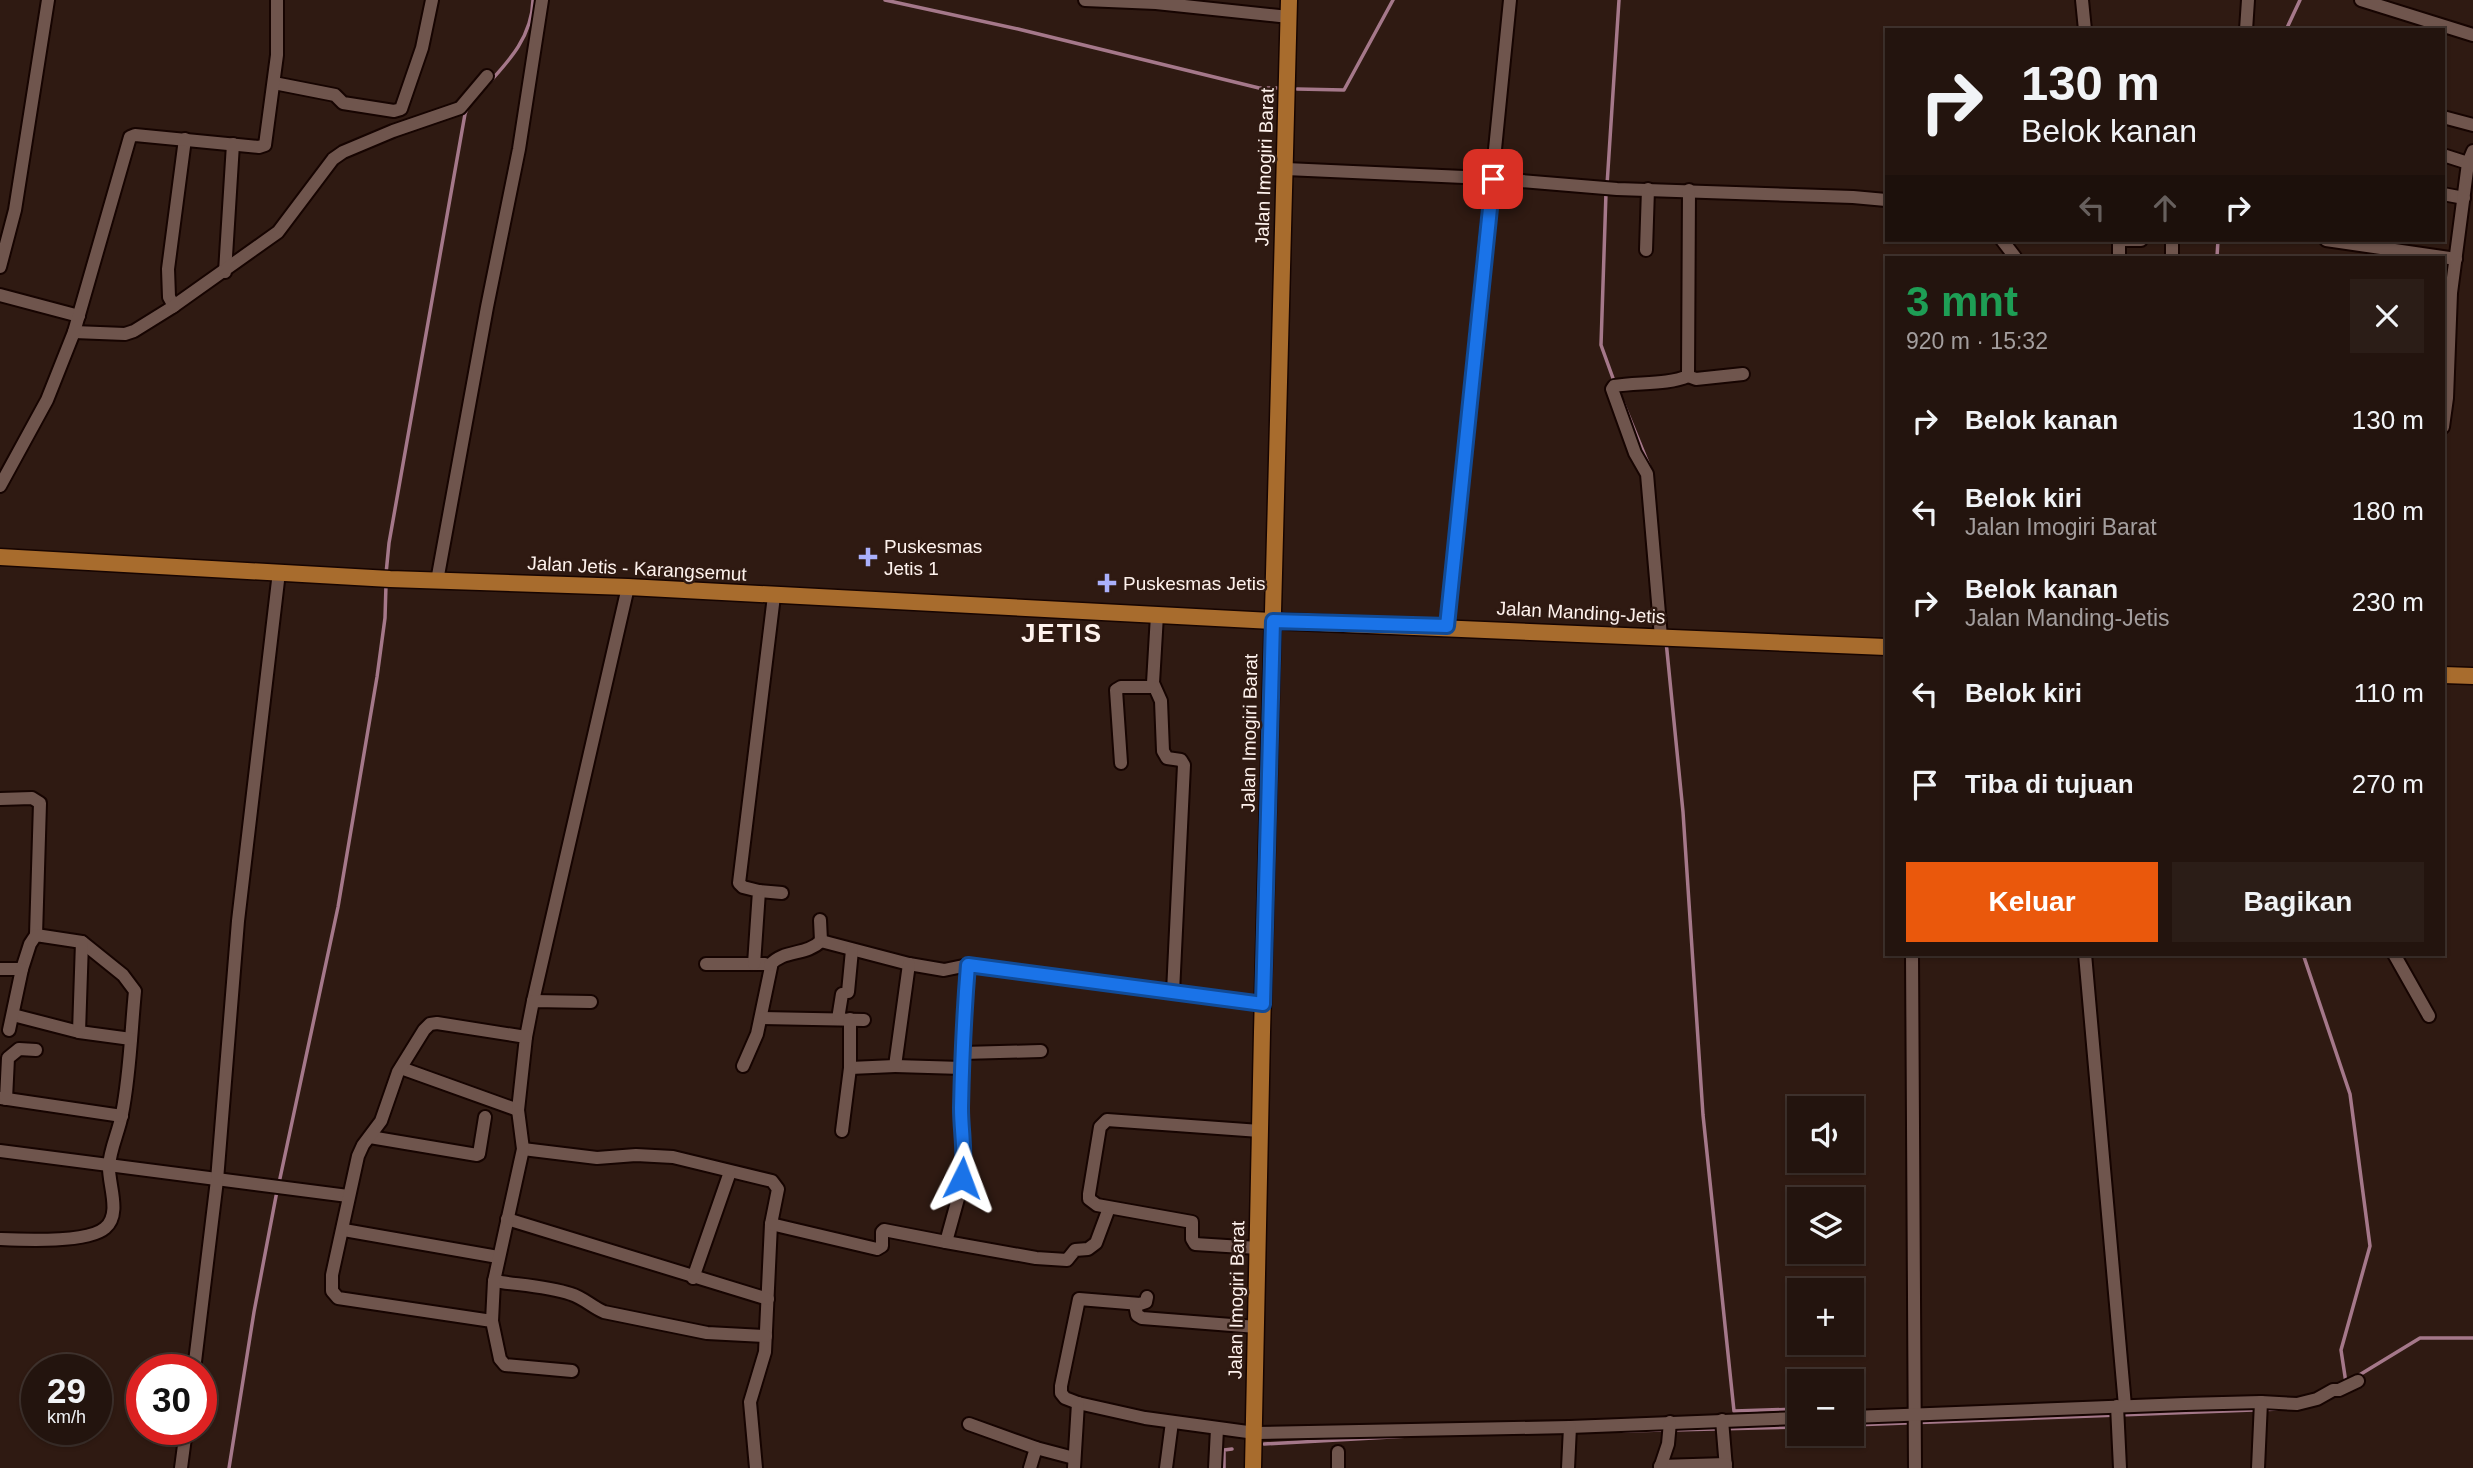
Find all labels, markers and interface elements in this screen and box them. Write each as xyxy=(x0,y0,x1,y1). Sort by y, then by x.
icon: right xyxy=(1906,56,1997,147)
text: 130 m xyxy=(2021,56,2160,110)
street label: Jalan Imogiri Barat xyxy=(1251,87,1278,247)
text: Belok kanan xyxy=(2021,113,2197,149)
pin xyxy=(1463,149,1523,209)
icon: arrive xyxy=(1474,160,1512,198)
icon: left xyxy=(2073,189,2111,227)
icon: ahead xyxy=(2146,189,2184,227)
icon: right xyxy=(2219,189,2257,227)
text: 3 mnt xyxy=(1906,278,2018,325)
button: close xyxy=(2350,279,2424,353)
text: 920 m · 15:32 xyxy=(1906,328,2048,354)
icon: right xyxy=(1906,402,1944,440)
text: Belok kanan xyxy=(1965,405,2118,435)
text: 130 m xyxy=(2352,405,2424,435)
text: Belok kiri xyxy=(1965,483,2082,513)
icon: left xyxy=(1906,493,1944,531)
text: 180 m xyxy=(2352,496,2424,526)
text: Jalan Imogiri Barat xyxy=(1965,514,2157,540)
place label: Puskesmas Jetis 1 xyxy=(884,536,982,579)
marker: Puskesmas Jetis 1 xyxy=(858,547,878,567)
street label: Jalan Jetis - Karangsemut xyxy=(527,552,748,585)
marker: Puskesmas Jetis xyxy=(1097,573,1117,593)
place label: Puskesmas Jetis xyxy=(1123,573,1266,594)
text: Belok kanan xyxy=(1965,574,2118,604)
icon: right xyxy=(1906,584,1944,622)
text: 230 m xyxy=(2352,587,2424,617)
street label: Jalan Manding-Jetis xyxy=(1496,598,1666,627)
text: Jalan Manding-Jetis xyxy=(1965,605,2170,631)
district label: JETIS xyxy=(1021,618,1103,648)
street label: Jalan Imogiri Barat xyxy=(1238,653,1261,812)
icon: left xyxy=(1906,675,1944,713)
text: Belok kiri xyxy=(1965,678,2082,708)
text: 110 m xyxy=(2354,678,2424,708)
icon: arrive xyxy=(1906,766,1944,804)
text: Tiba di tujuan xyxy=(1965,769,2134,799)
text: 270 m xyxy=(2352,769,2424,799)
button: Keluar xyxy=(1906,862,2158,942)
button: Bagikan xyxy=(2172,862,2424,942)
map controls xyxy=(1787,1096,1864,1446)
button: sound xyxy=(1787,1096,1864,1173)
position arrow xyxy=(925,1141,999,1215)
button: layers xyxy=(1787,1187,1864,1264)
street label: Jalan Imogiri Barat xyxy=(1225,1220,1248,1379)
button: + xyxy=(1787,1278,1864,1355)
speed limit sign: 30 xyxy=(126,1354,217,1445)
button: − xyxy=(1787,1369,1864,1446)
text: 29 xyxy=(47,1371,86,1410)
text: km/h xyxy=(47,1407,86,1427)

